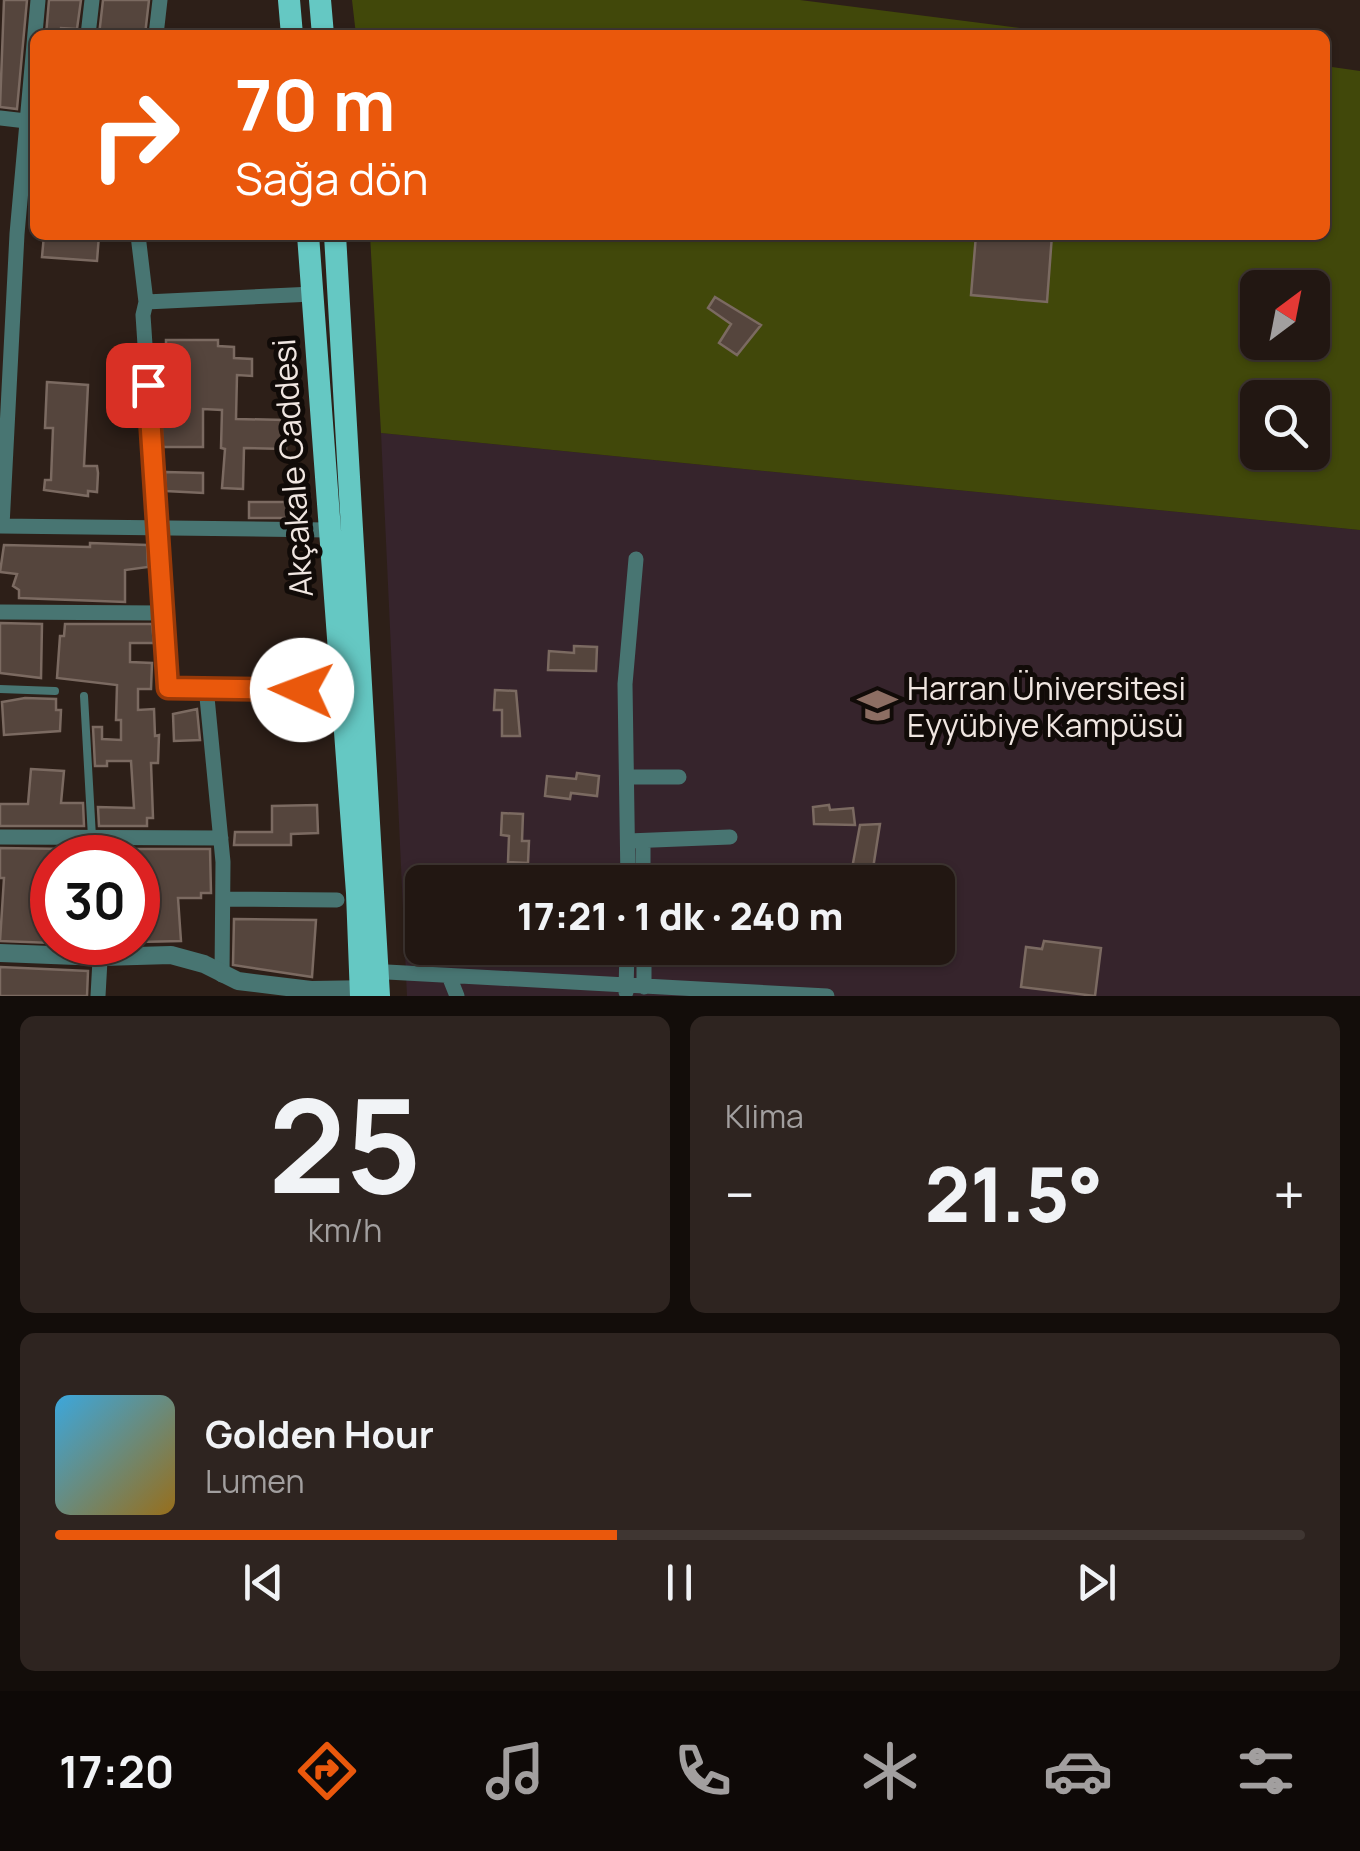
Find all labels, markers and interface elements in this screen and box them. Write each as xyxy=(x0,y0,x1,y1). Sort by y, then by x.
text: 70 m xyxy=(235,56,395,152)
icon: right xyxy=(70,70,200,200)
text: Sağa dön xyxy=(235,147,428,209)
north arrow xyxy=(1240,270,1330,360)
map controls xyxy=(1240,270,1330,470)
street label: Akçakale Caddesi xyxy=(261,337,323,599)
pin xyxy=(106,343,191,428)
icon: arrive xyxy=(121,358,176,413)
button: search xyxy=(1240,380,1330,470)
position arrow xyxy=(250,638,354,742)
place label: Harran Üniversitesi Eyyübiye Kampüsü xyxy=(907,666,1186,747)
school or university icon: Harran Üniversitesi Eyyübiye Kampüsü xyxy=(856,685,898,727)
speed limit sign: 30 xyxy=(30,835,160,965)
text: 17:21 · 1 dk · 240 m xyxy=(517,889,843,941)
text: 25 xyxy=(268,1054,422,1232)
text: Klima xyxy=(725,1094,804,1138)
text: 21.5° xyxy=(925,1142,1103,1245)
text: − xyxy=(725,1156,755,1232)
text: + xyxy=(1273,1156,1305,1232)
text: km/h xyxy=(308,1208,382,1252)
text: Golden Hour xyxy=(205,1407,434,1459)
text: Lumen xyxy=(205,1459,305,1503)
icon: previous xyxy=(236,1555,291,1610)
icon: pause xyxy=(652,1555,707,1610)
icon: next xyxy=(1069,1555,1124,1610)
icon: directions xyxy=(292,1736,362,1806)
icon: music xyxy=(480,1736,550,1806)
icon: phone xyxy=(668,1736,738,1806)
icon: climate xyxy=(855,1736,925,1806)
icon: car xyxy=(1043,1736,1113,1806)
icon: filters xyxy=(1231,1736,1301,1806)
text: 17:20 xyxy=(59,1740,174,1802)

